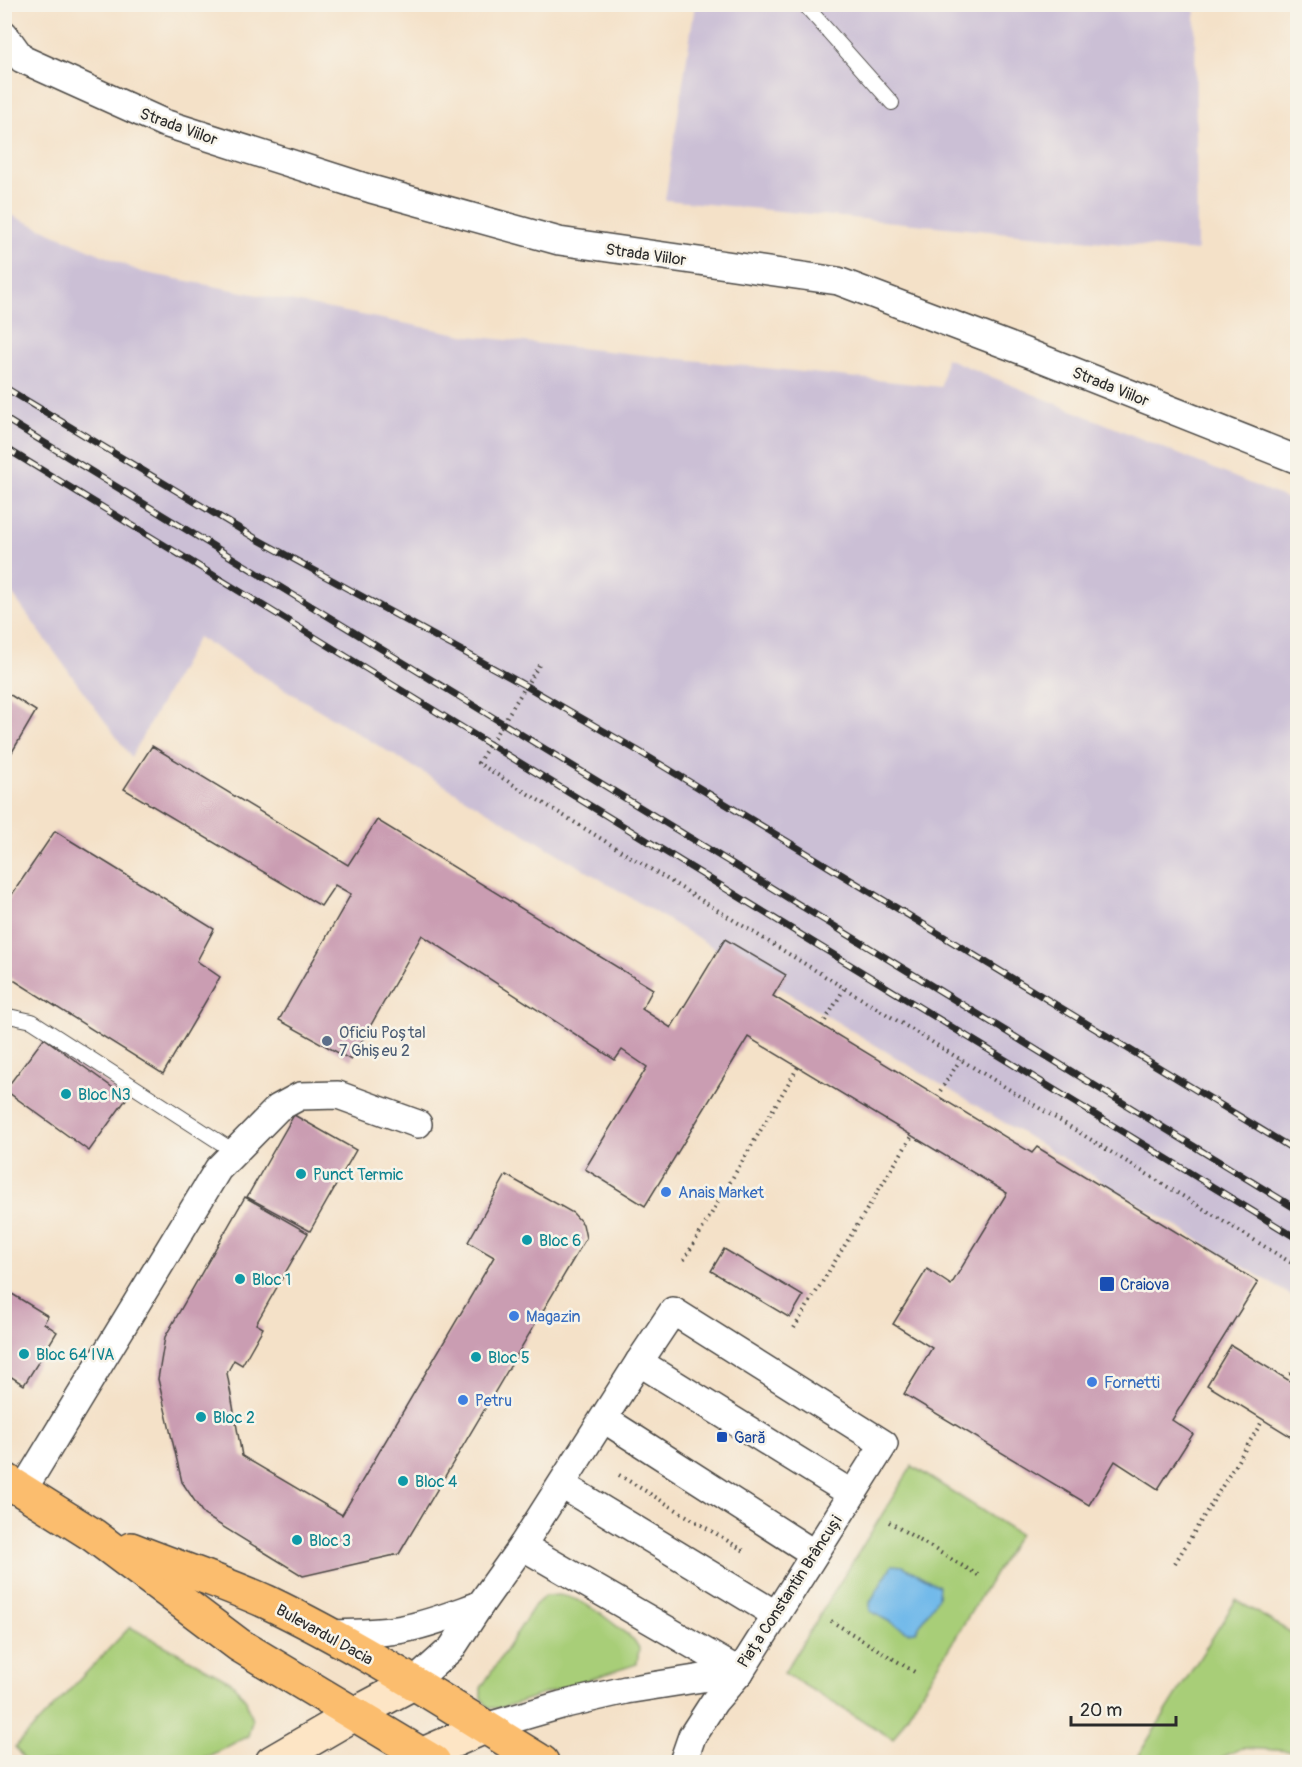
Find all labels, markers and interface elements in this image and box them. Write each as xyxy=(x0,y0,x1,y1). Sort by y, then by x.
street label: Strada Viilor xyxy=(137,104,220,150)
street label: Strada Viilor xyxy=(604,239,688,271)
street label: Strada Viilor xyxy=(1069,362,1152,411)
place label: Oficiu Poștal 7 Ghișeu 2 xyxy=(339,1023,426,1061)
marker: Oficiu Poștal 7 Ghișeu 2 xyxy=(320,1034,334,1048)
place label: Bloc N3 xyxy=(78,1085,131,1105)
marker: Bloc N3 xyxy=(59,1087,73,1101)
place label: Punct Termic xyxy=(313,1165,404,1185)
marker: Punct Termic xyxy=(294,1167,308,1181)
place label: Anais Market xyxy=(678,1183,765,1203)
marker: Anais Market xyxy=(659,1185,673,1199)
place label: Bloc 6 xyxy=(539,1231,581,1251)
marker: Bloc 6 xyxy=(520,1233,534,1247)
place label: Bloc 1 xyxy=(252,1270,291,1290)
marker: Bloc 1 xyxy=(233,1272,247,1286)
marker: Craiova xyxy=(1098,1275,1116,1293)
place label: Craiova xyxy=(1120,1275,1169,1295)
place label: Magazin xyxy=(526,1307,581,1327)
marker: Magazin xyxy=(507,1309,521,1323)
place label: Bloc 64 IVA xyxy=(36,1345,114,1365)
marker: Bloc 64 IVA xyxy=(17,1347,31,1361)
place label: Bloc 5 xyxy=(488,1348,530,1368)
marker: Bloc 5 xyxy=(469,1350,483,1364)
place label: Fornetti xyxy=(1104,1373,1160,1393)
marker: Fornetti xyxy=(1085,1375,1099,1389)
place label: Petru xyxy=(475,1391,512,1411)
marker: Petru xyxy=(456,1393,470,1407)
place label: Bloc 2 xyxy=(213,1408,255,1428)
marker: Bloc 2 xyxy=(194,1410,208,1424)
place label: Gară xyxy=(734,1428,766,1448)
marker: Gară xyxy=(715,1430,729,1444)
place label: Bloc 4 xyxy=(415,1472,457,1492)
marker: Bloc 4 xyxy=(396,1474,410,1488)
street label: Piața Constantin Brâncuși xyxy=(733,1511,847,1672)
place label: Bloc 3 xyxy=(309,1531,351,1551)
marker: Bloc 3 xyxy=(290,1533,304,1547)
street label: Bulevardul Dacia xyxy=(272,1600,377,1670)
scale bar xyxy=(1071,1689,1176,1727)
text: 20 m xyxy=(1080,1699,1122,1722)

